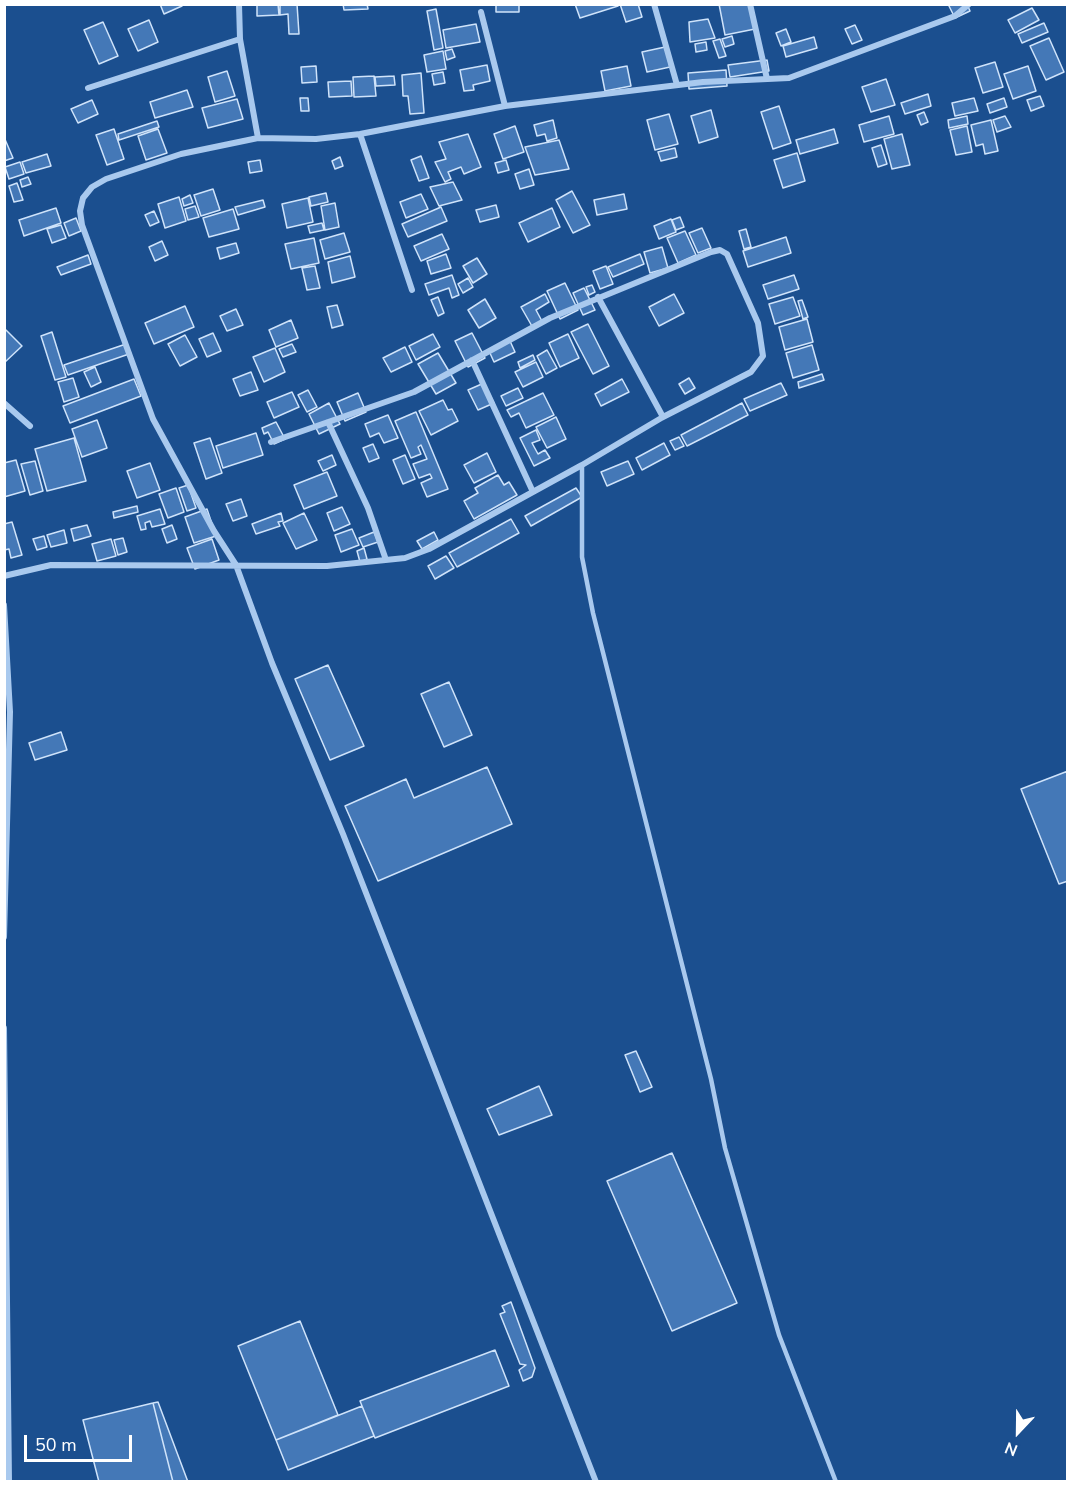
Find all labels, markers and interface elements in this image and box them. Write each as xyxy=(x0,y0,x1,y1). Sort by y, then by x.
north arrow xyxy=(988,1402,1048,1462)
scale bar xyxy=(27,1423,135,1461)
text: 50 m xyxy=(35,1433,77,1457)
text: N xyxy=(1002,1436,1021,1461)

